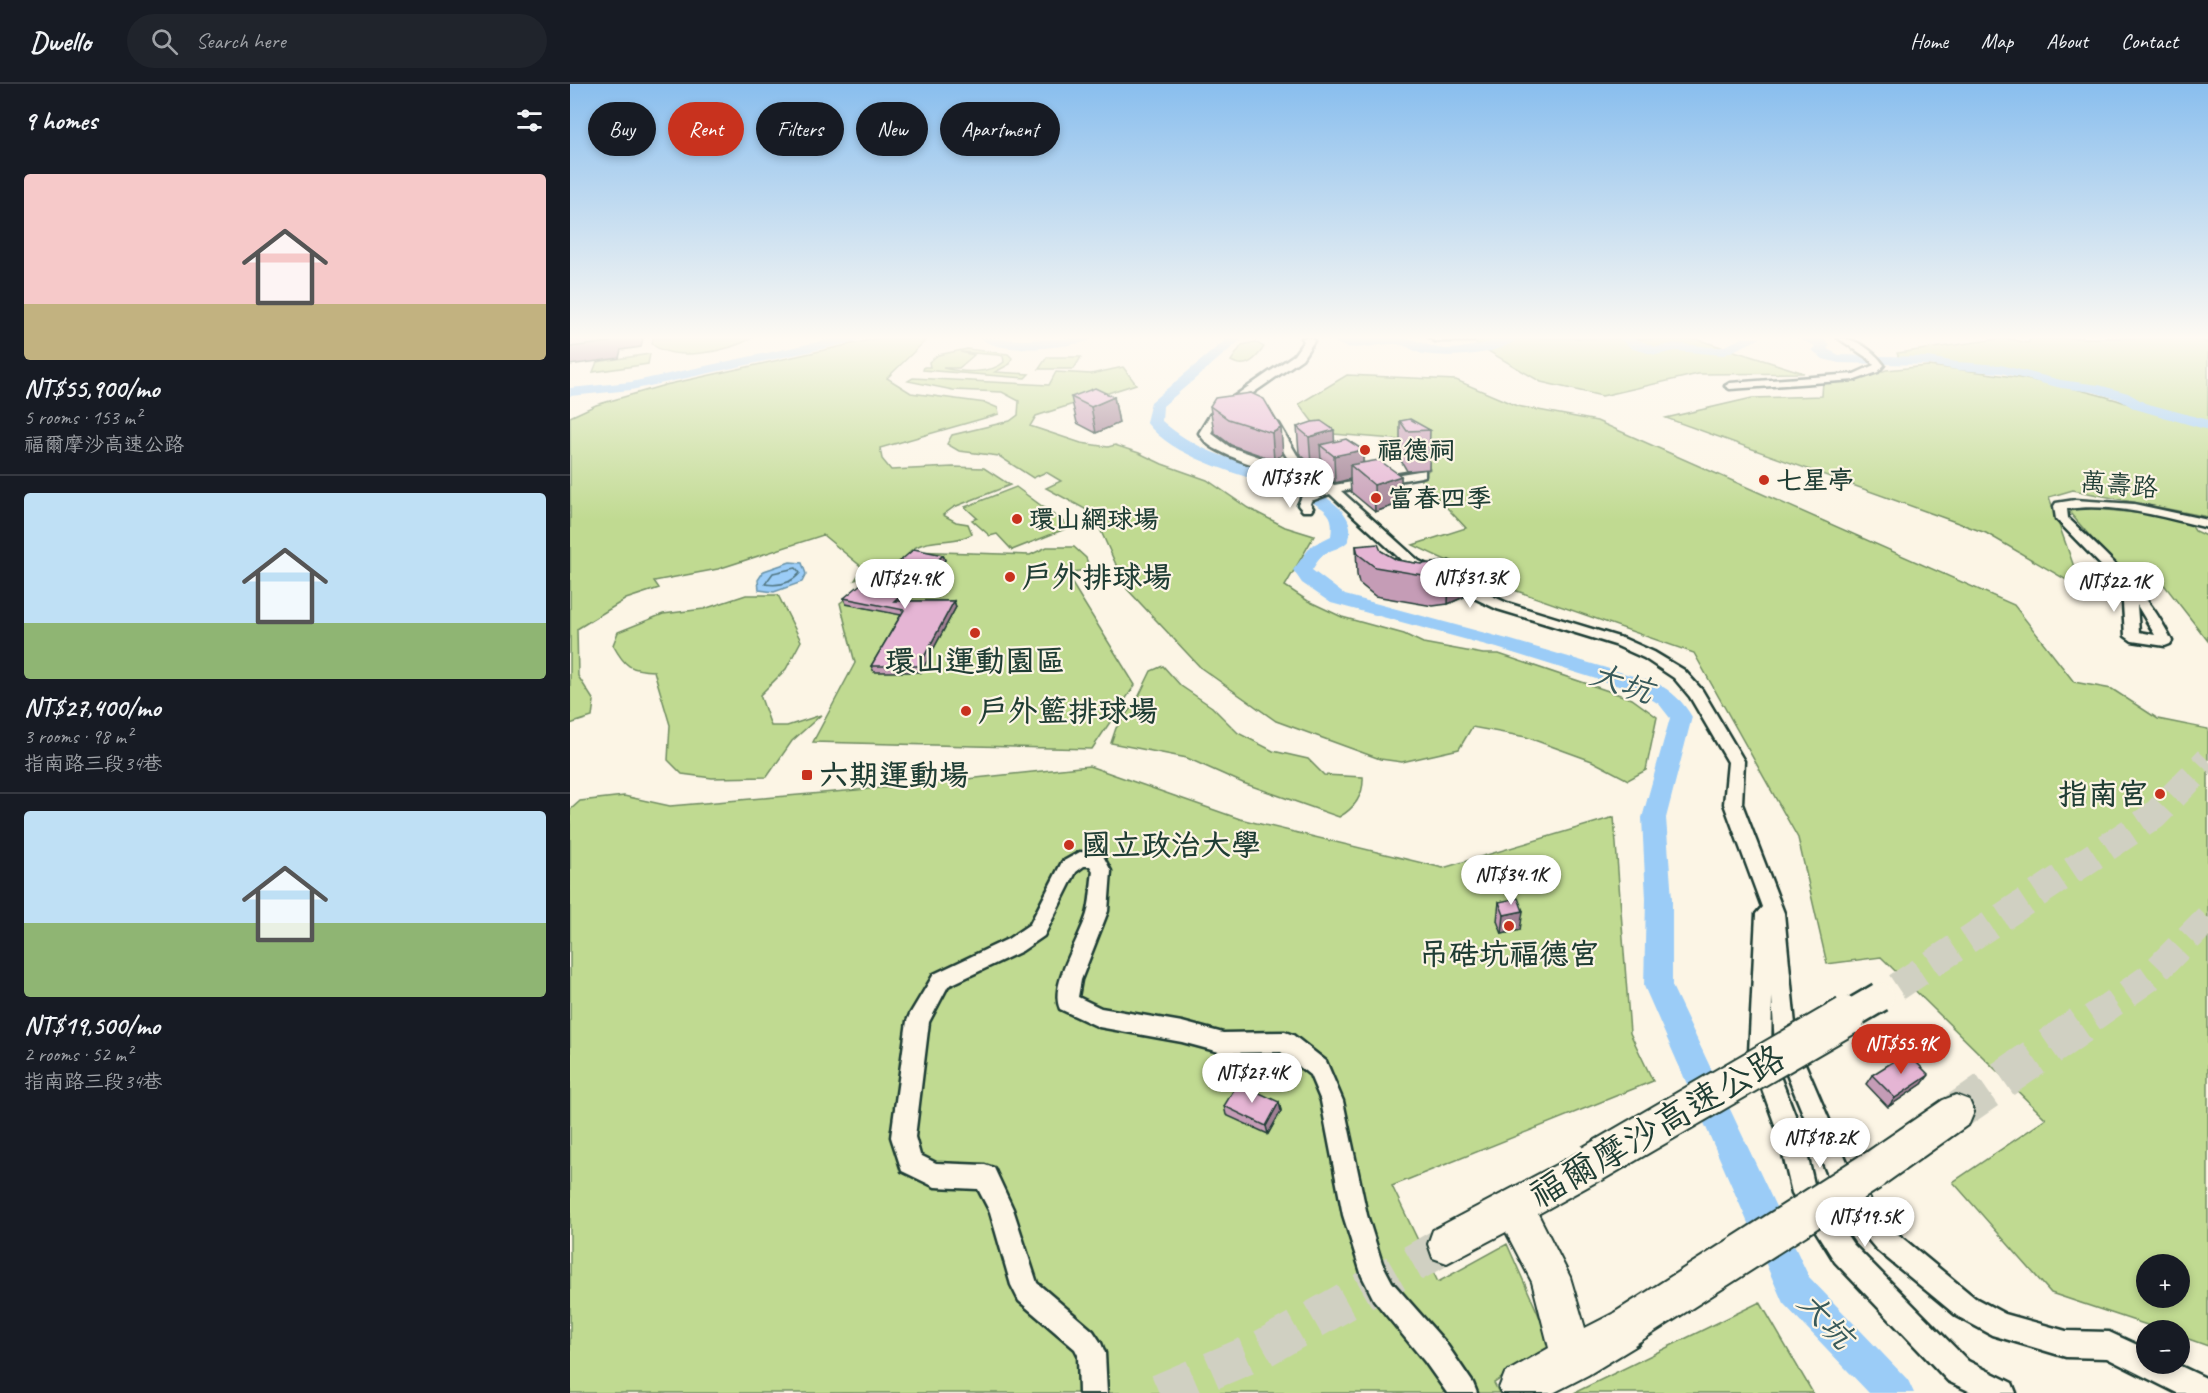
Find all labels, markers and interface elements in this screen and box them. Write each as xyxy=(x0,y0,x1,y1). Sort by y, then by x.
search box xyxy=(127,14,547,68)
text: Dwello xyxy=(30,24,91,59)
icon: search xyxy=(148,25,181,58)
text: Search here xyxy=(196,27,286,55)
text: Home xyxy=(1910,28,1948,54)
text: Map xyxy=(1981,28,2013,54)
text: About xyxy=(2046,28,2088,54)
text: Contact xyxy=(2121,28,2178,54)
chip: Buy xyxy=(588,102,656,156)
chip: Rent xyxy=(668,102,744,156)
chip: Filters xyxy=(756,102,844,156)
chip: New xyxy=(856,102,928,156)
chip: Apartment xyxy=(940,102,1060,156)
text: 9 homes xyxy=(24,104,97,137)
icon: filters xyxy=(513,104,546,137)
icon: home xyxy=(231,213,339,321)
text: NT$55,900/mo xyxy=(24,372,160,405)
text: 5 rooms · 153 m² xyxy=(24,405,141,430)
text: 福爾摩沙高速公路 xyxy=(24,432,184,457)
place label: 福德祠 xyxy=(1377,434,1455,467)
marker: 福德祠 xyxy=(1358,443,1372,457)
pin: NT$37K xyxy=(1241,458,1339,509)
place label: 七星亭 xyxy=(1776,464,1854,497)
text: NT$37K xyxy=(1261,465,1319,490)
street label: 萬壽路 xyxy=(2079,465,2159,505)
marker: 七星亭 xyxy=(1757,473,1771,487)
place label: 富春四季 xyxy=(1388,482,1492,515)
marker: 富春四季 xyxy=(1369,491,1383,505)
place label: 環山網球場 xyxy=(1029,503,1159,536)
marker: 環山網球場 xyxy=(1010,512,1024,526)
icon: home xyxy=(231,532,339,640)
place label: 戶外排球場 xyxy=(1022,558,1172,596)
pin: NT$31.3K xyxy=(1408,558,1532,609)
pin: NT$24.9K xyxy=(843,559,967,610)
pin: NT$22.1K xyxy=(2052,562,2176,613)
text: NT$31.3K xyxy=(1434,565,1506,590)
text: NT$24.9K xyxy=(869,566,941,591)
text: NT$22.1K xyxy=(2078,569,2150,594)
marker: 戶外排球場 xyxy=(1003,570,1017,584)
marker: 環山運動園區 xyxy=(968,626,982,640)
place label: 環山運動園區 xyxy=(885,642,1065,680)
water label: 大坑 xyxy=(1585,653,1662,714)
text: NT$27,400/mo xyxy=(24,691,161,724)
place label: 戶外籃排球場 xyxy=(978,692,1158,730)
marker: 戶外籃排球場 xyxy=(959,704,973,718)
text: 3 rooms · 98 m² xyxy=(24,724,132,749)
text: 指南路三段34巷 xyxy=(24,751,162,776)
place label: 六期運動場 xyxy=(819,756,969,794)
marker: 六期運動場 xyxy=(800,768,814,782)
place label: 指南宮 xyxy=(2058,775,2148,813)
marker: 指南宮 xyxy=(2153,787,2167,801)
place label: 國立政治大學 xyxy=(1081,826,1261,864)
marker: 國立政治大學 xyxy=(1062,838,1076,852)
icon: home xyxy=(231,850,339,958)
pin: NT$34.1K xyxy=(1449,855,1573,906)
text: NT$34.1K xyxy=(1475,862,1547,887)
marker: 吊硞坑福德宮 xyxy=(1502,919,1516,933)
place label: 吊硞坑福德宮 xyxy=(1419,935,1599,973)
text: NT$19,500/mo xyxy=(24,1009,160,1042)
pin: NT$55.9K xyxy=(1839,1024,1963,1075)
text: NT$55.9K xyxy=(1866,1031,1936,1056)
street label: 福爾摩沙高速公路 xyxy=(1521,1034,1793,1218)
text: 2 rooms · 52 m² xyxy=(24,1042,132,1067)
pin: NT$27.4K xyxy=(1190,1053,1314,1104)
text: NT$27.4K xyxy=(1216,1060,1288,1085)
text: 指南路三段34巷 xyxy=(24,1069,162,1094)
pin: NT$18.2K xyxy=(1758,1118,1882,1169)
text: NT$18.2K xyxy=(1784,1125,1856,1150)
pin: NT$19.5K xyxy=(1803,1197,1927,1248)
text: NT$19.5K xyxy=(1829,1204,1901,1229)
map controls xyxy=(2136,1254,2190,1374)
button: + xyxy=(2136,1254,2190,1308)
water label: 大坑 xyxy=(1789,1283,1865,1360)
button: − xyxy=(2136,1320,2190,1374)

